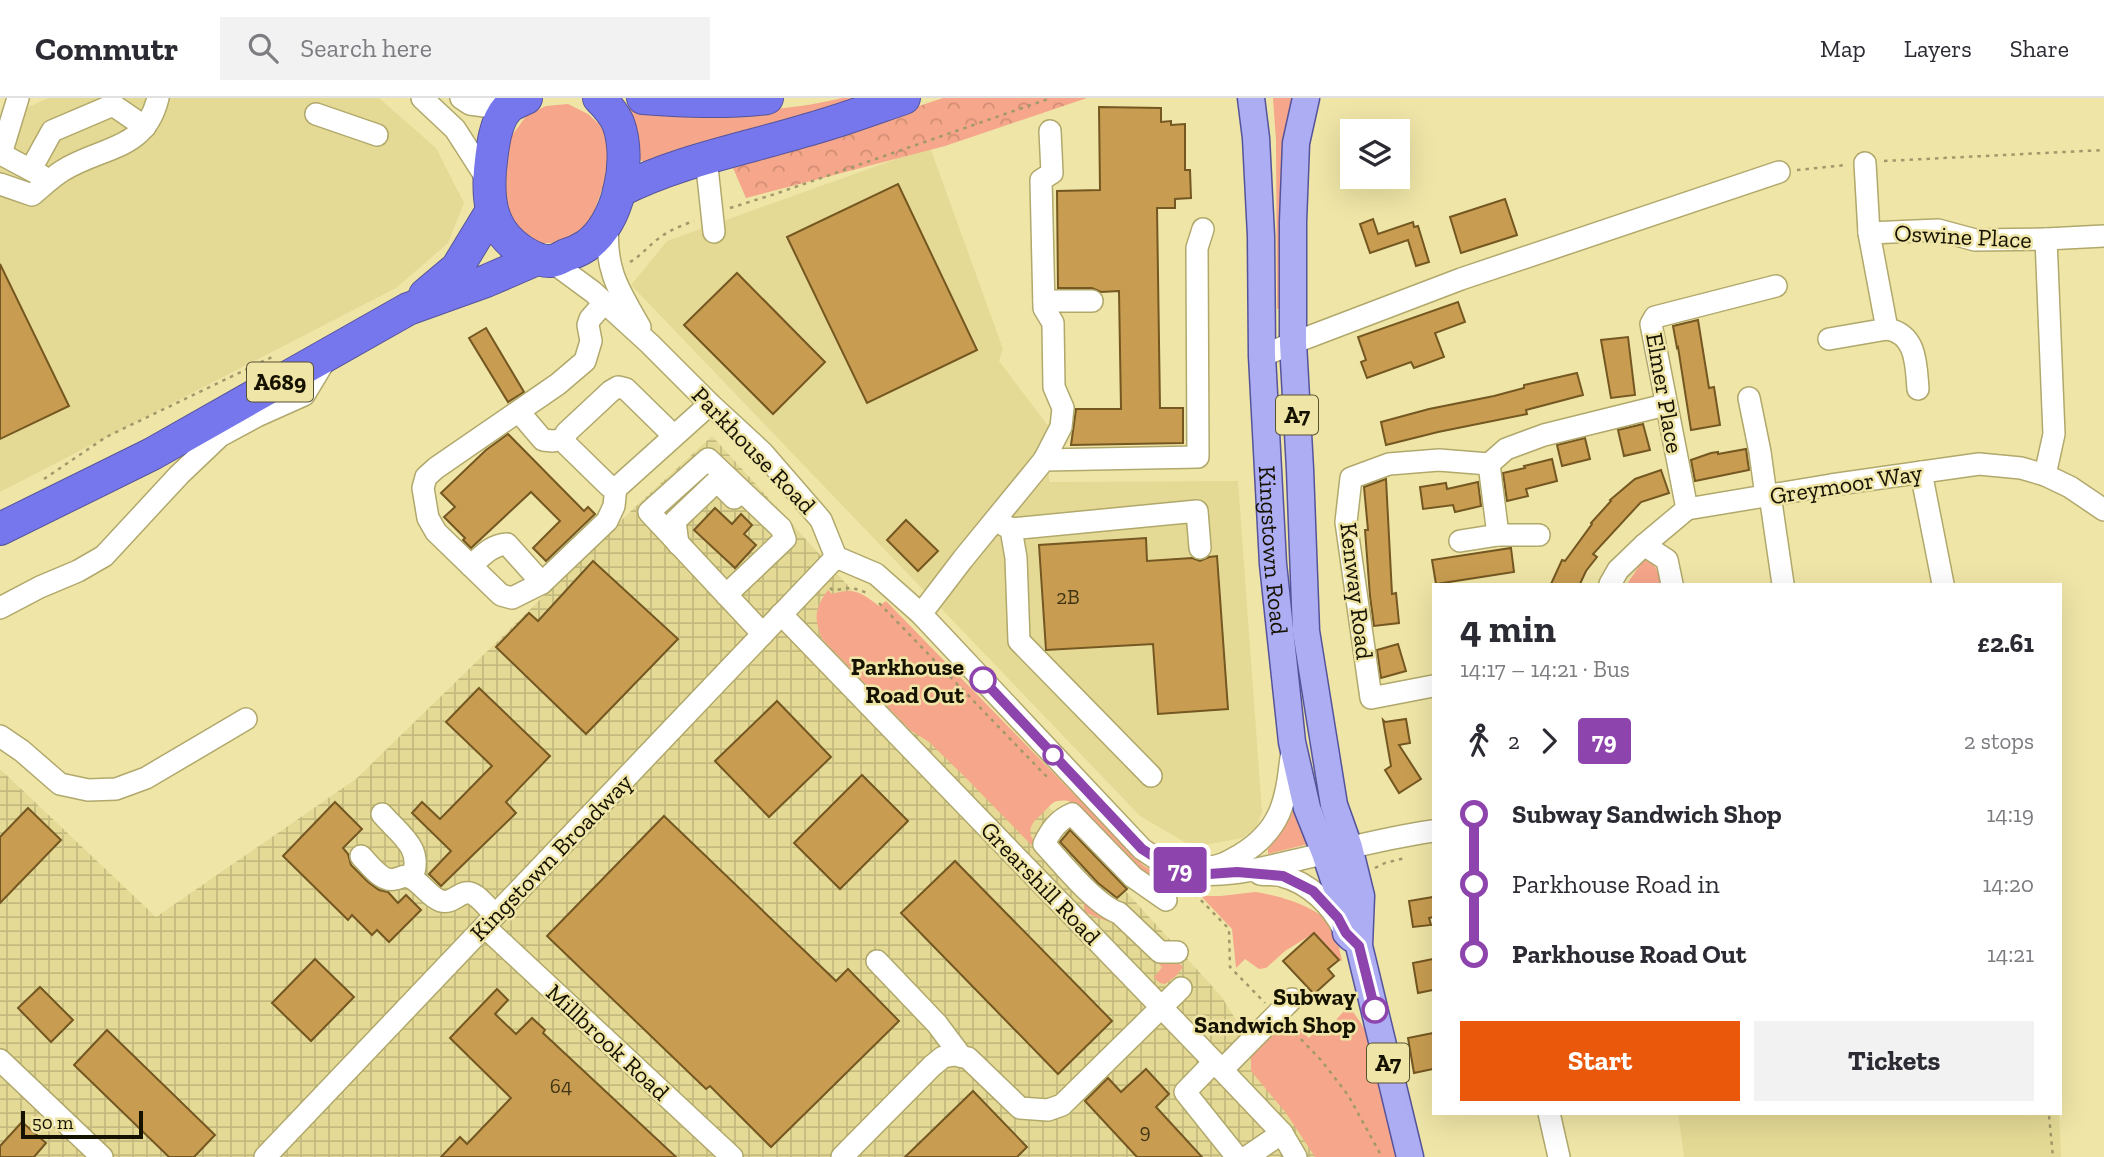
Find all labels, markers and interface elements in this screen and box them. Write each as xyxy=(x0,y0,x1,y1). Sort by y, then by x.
search box xyxy=(220,17,710,80)
text: Commutr xyxy=(35,29,178,68)
icon: search xyxy=(244,29,282,67)
text: Search here xyxy=(300,32,432,64)
text: Map xyxy=(1820,34,1866,63)
text: Layers xyxy=(1904,34,1972,63)
text: Share xyxy=(2010,34,2069,63)
map controls xyxy=(1340,119,1410,189)
button: layers xyxy=(1340,119,1410,189)
street label: Oswine Place xyxy=(1893,218,2033,254)
street label: Elmer Place xyxy=(1640,331,1690,455)
road number: A689 xyxy=(247,362,313,402)
street label: Parkhouse Road xyxy=(686,380,822,520)
road number: A7 xyxy=(1276,396,1318,434)
street label: Greymoor Way xyxy=(1768,458,1925,510)
street label: Kingstown Road xyxy=(1253,465,1295,636)
street label: Kenway Road xyxy=(1334,521,1380,661)
house number: 2B xyxy=(1056,584,1080,609)
text: 4 min xyxy=(1460,606,1556,652)
text: £2.61 xyxy=(1977,627,2034,659)
place label: Parkhouse Road Out xyxy=(851,652,964,709)
text: 14:17 – 14:21 · Bus xyxy=(1460,655,1630,683)
marker: Parkhouse Road Out xyxy=(970,667,996,693)
icon: walk xyxy=(1460,722,1498,760)
icon: forward xyxy=(1530,722,1568,760)
text: 79 xyxy=(1592,726,1617,755)
text: 2 xyxy=(1508,727,1520,755)
text: 2 stops xyxy=(1964,727,2034,755)
unlabelled marker xyxy=(1043,745,1063,765)
street label: Kingstown Broadway xyxy=(464,767,639,947)
text: Subway Sandwich Shop xyxy=(1512,798,1782,830)
text: 14:19 xyxy=(1987,800,2034,828)
street label: Grearshill Road xyxy=(975,815,1107,951)
line badge: 79 xyxy=(1148,847,1212,893)
text: 79 xyxy=(1168,855,1192,884)
text: Parkhouse Road in xyxy=(1512,868,1720,900)
text: 14:20 xyxy=(1983,870,2034,898)
text: Parkhouse Road Out xyxy=(1512,938,1746,970)
text: 14:21 xyxy=(1987,940,2034,968)
street label: Millbrook Road xyxy=(540,978,676,1106)
place label: Subway Sandwich Shop xyxy=(1194,982,1356,1039)
marker: Subway Sandwich Shop xyxy=(1362,997,1388,1023)
button: Start xyxy=(1460,1021,1740,1101)
button: Tickets xyxy=(1754,1021,2034,1101)
road number: A7 xyxy=(1367,1044,1409,1082)
house number: 64 xyxy=(550,1073,572,1098)
scale bar xyxy=(21,1108,144,1140)
text: 50 m xyxy=(32,1111,73,1134)
house number: 9 xyxy=(1139,1118,1151,1143)

